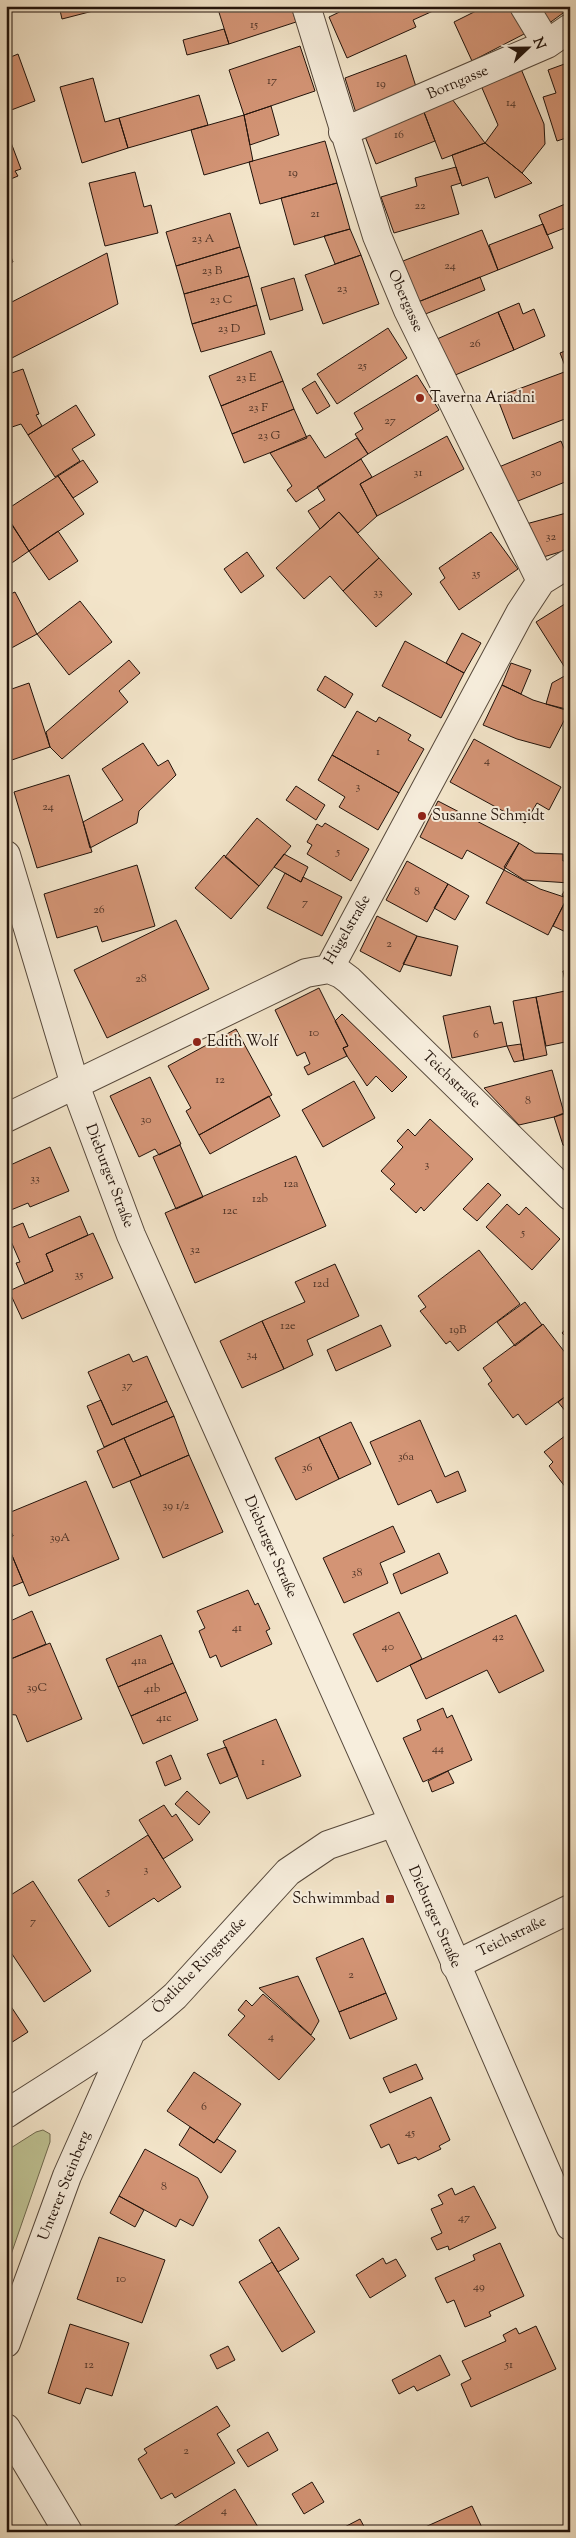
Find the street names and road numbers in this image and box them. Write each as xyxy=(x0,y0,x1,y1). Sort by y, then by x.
street label: Borngasse xyxy=(424,61,492,105)
street label: Obergasse xyxy=(382,266,428,336)
street label: Hügelstraße xyxy=(320,891,376,969)
street label: Teichstraße xyxy=(417,1047,485,1113)
street label: Dieburger Straße xyxy=(79,1121,139,1231)
street label: Dieburger Straße xyxy=(238,1493,302,1601)
street label: Dieburger Straße xyxy=(402,1863,466,1971)
street label: Teichstraße xyxy=(474,1911,550,1963)
street label: Östliche Ringstraße xyxy=(148,1912,252,2019)
street label: Unterer Steinberg xyxy=(33,2128,97,2244)

